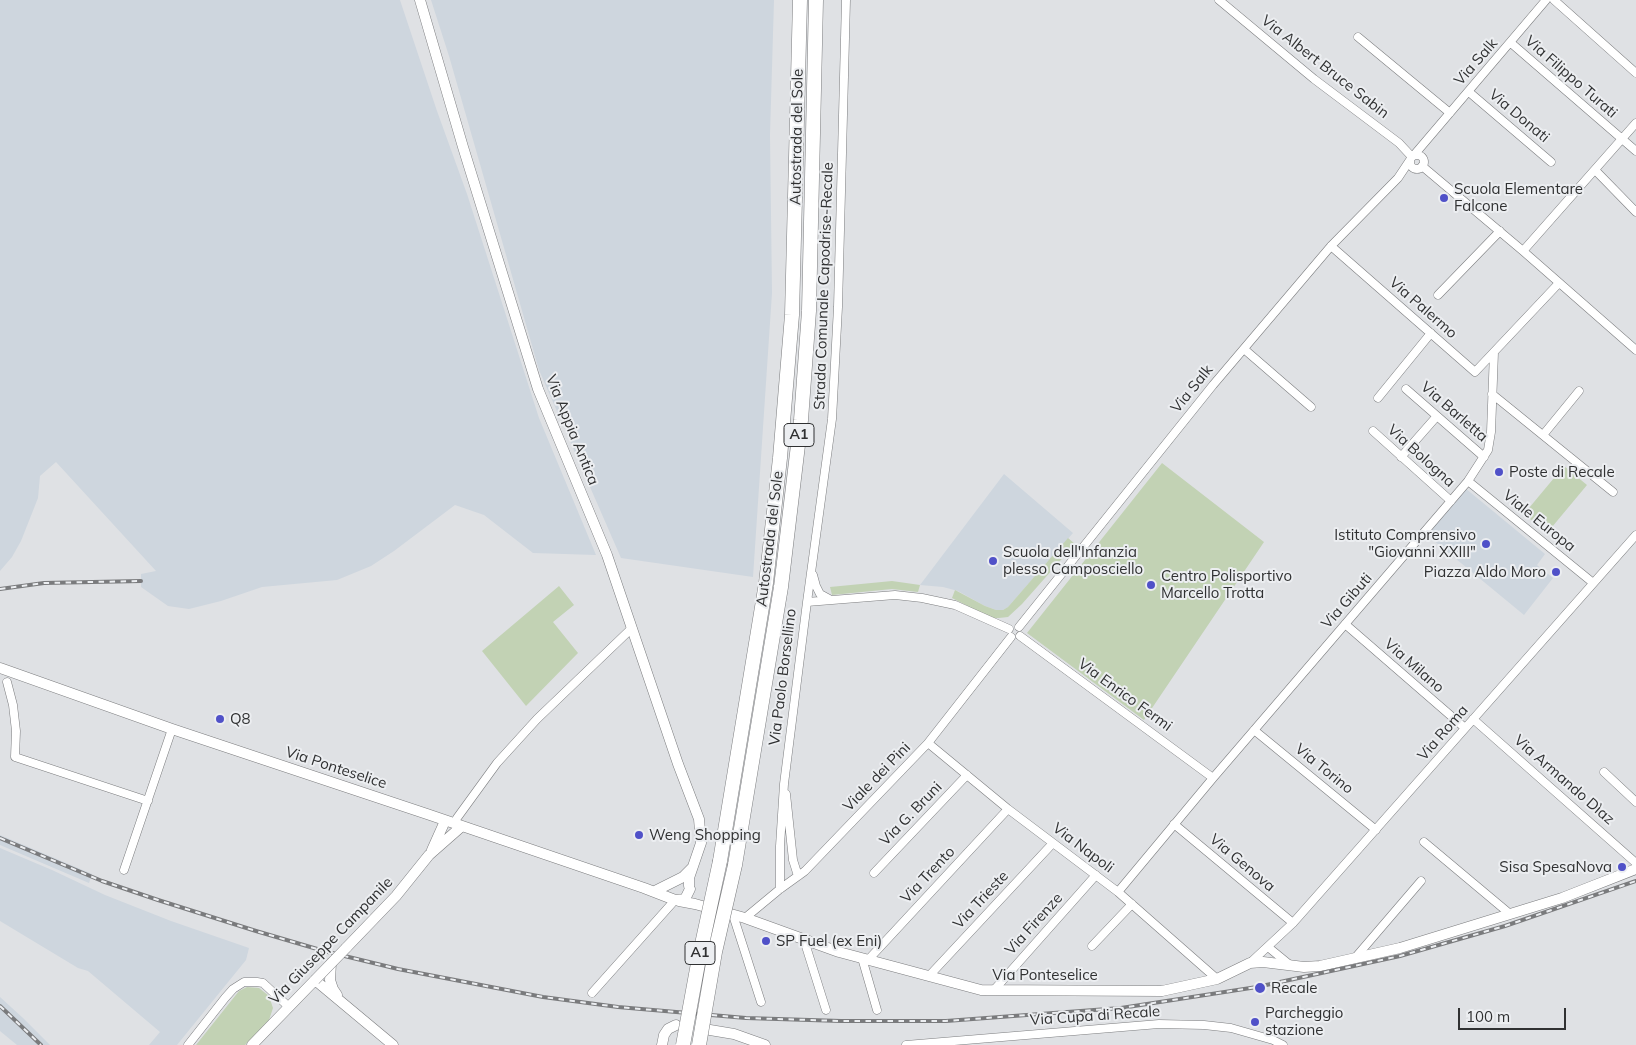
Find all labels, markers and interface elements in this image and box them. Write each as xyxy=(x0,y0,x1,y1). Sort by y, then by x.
street label: Via Albert Bruce Sabin xyxy=(1258,12,1392,122)
street label: Via Filippo Turati xyxy=(1521,32,1621,122)
street label: Via Salk xyxy=(1451,35,1501,89)
street label: Autostrada del Sole xyxy=(787,69,807,205)
street label: Via Donati xyxy=(1485,86,1553,146)
street label: Strada Comunale Capodrise-Recale xyxy=(811,162,837,410)
place label: Scuola Elementare Falcone xyxy=(1454,180,1583,215)
marker: Scuola Elementare Falcone xyxy=(1438,192,1450,204)
street label: Via Palermo xyxy=(1385,274,1461,342)
street label: Via Salk xyxy=(1167,361,1217,417)
street label: Via Appia Antica xyxy=(542,372,602,488)
street label: Via Barletta xyxy=(1417,378,1491,446)
street label: Via Bologna xyxy=(1384,421,1458,491)
road number: A1 xyxy=(784,424,814,446)
place label: Poste di Recale xyxy=(1509,463,1615,481)
marker: Poste di Recale xyxy=(1493,466,1505,478)
street label: Autostrada del Sole xyxy=(753,470,787,608)
street label: Viale Europa xyxy=(1499,486,1579,556)
place label: Istituto Comprensivo "Giovanni XXIII" xyxy=(1334,526,1476,561)
marker: Istituto Comprensivo "Giovanni XXIII" xyxy=(1480,538,1492,550)
place label: Scuola dell'Infanzia plesso Camposciello xyxy=(1003,543,1143,578)
marker: Scuola dell'Infanzia plesso Camposciello xyxy=(987,555,999,567)
place label: Piazza Aldo Moro xyxy=(1424,563,1546,581)
marker: Piazza Aldo Moro xyxy=(1550,566,1562,578)
place label: Centro Polisportivo Marcello Trotta xyxy=(1161,567,1292,602)
street label: Via Gibuti xyxy=(1318,569,1376,633)
marker: Centro Polisportivo Marcello Trotta xyxy=(1145,579,1157,591)
street label: Via Paolo Borsellino xyxy=(766,608,800,746)
street label: Via Milano xyxy=(1380,635,1448,697)
street label: Via Enrico Fermi xyxy=(1074,655,1176,735)
street label: Via Roma xyxy=(1414,701,1472,765)
place label: Q8 xyxy=(230,710,251,728)
marker: Q8 xyxy=(214,713,226,725)
street label: Via Armando Dìaz xyxy=(1510,731,1618,829)
street label: Viale dei Pini xyxy=(840,739,914,815)
street label: Via Torino xyxy=(1291,740,1357,798)
street label: Via Ponteselice xyxy=(283,743,389,793)
street label: Via G. Bruni xyxy=(876,778,946,850)
street label: Via Napoli xyxy=(1049,819,1117,877)
place label: Weng Shopping xyxy=(649,826,761,844)
marker: Weng Shopping xyxy=(633,829,645,841)
street label: Via Genova xyxy=(1206,830,1278,896)
street label: Via Trento xyxy=(897,843,959,907)
place label: Sisa SpesaNova xyxy=(1499,858,1612,876)
marker: Sisa SpesaNova xyxy=(1616,861,1628,873)
street label: Via Trieste xyxy=(950,867,1012,933)
street label: Via Giuseppe Campanile xyxy=(265,874,397,1008)
street label: Via Firenze xyxy=(1002,889,1066,959)
place label: SP Fuel (ex Eni) xyxy=(776,932,882,950)
marker: SP Fuel (ex Eni) xyxy=(760,935,772,947)
road number: A1 xyxy=(685,941,715,964)
street label: Via Ponteselice xyxy=(992,966,1098,984)
place label: Recale xyxy=(1271,979,1317,997)
marker: Recale xyxy=(1253,981,1267,995)
scale bar xyxy=(1461,998,1568,1030)
street label: Via Cupa di Recale xyxy=(1029,1002,1161,1030)
place label: Parcheggio stazione xyxy=(1265,1004,1343,1039)
text: 100 m xyxy=(1466,1007,1510,1026)
marker: Parcheggio stazione xyxy=(1249,1016,1261,1028)

